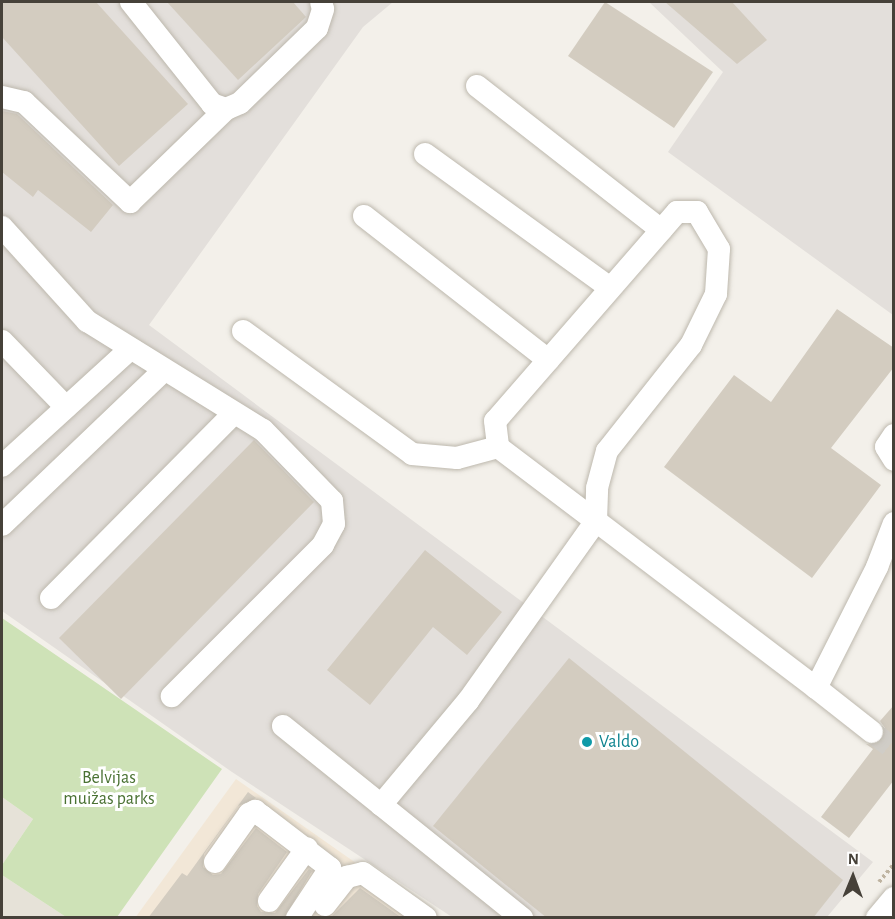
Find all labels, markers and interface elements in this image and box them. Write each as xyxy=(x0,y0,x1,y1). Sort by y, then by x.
place label: Valdo xyxy=(599,731,639,753)
marker: Valdo xyxy=(580,735,594,749)
park label: Belvijas muižas parks xyxy=(63,768,155,810)
north arrow xyxy=(823,847,883,907)
text: N xyxy=(848,851,859,867)

